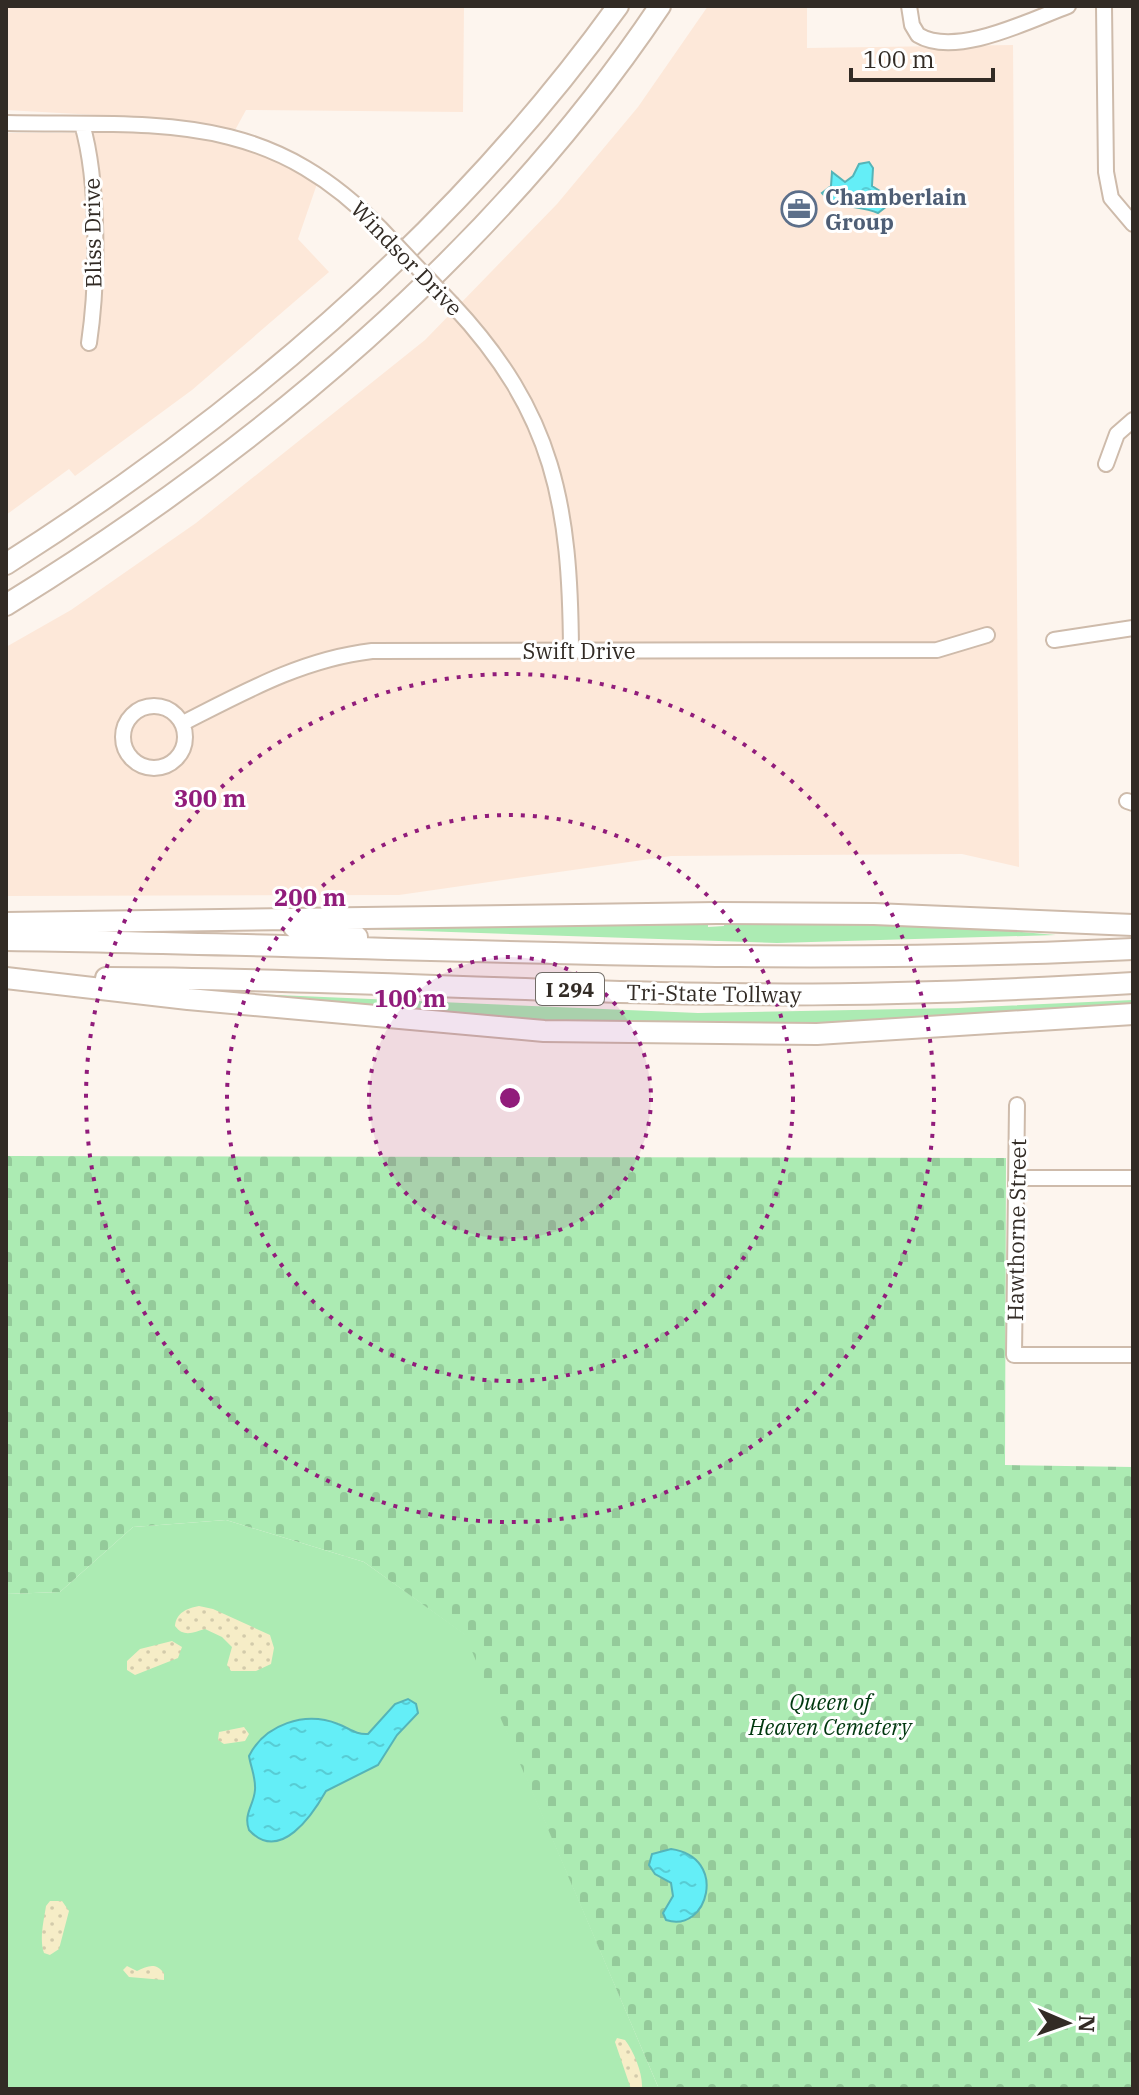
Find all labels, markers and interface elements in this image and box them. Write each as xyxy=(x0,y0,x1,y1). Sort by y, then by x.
scale bar xyxy=(851,32,993,82)
text: 100 m xyxy=(863,43,935,75)
street label: Bliss Drive xyxy=(77,178,107,288)
place label: Chamberlain Group xyxy=(825,182,967,236)
office icon: Chamberlain Group xyxy=(780,190,818,228)
street label: Windsor Drive xyxy=(345,194,469,322)
street label: Swift Drive xyxy=(523,636,635,665)
text: 300 m xyxy=(174,782,246,814)
text: 200 m xyxy=(274,881,346,913)
road number: I 294 xyxy=(536,973,604,1005)
street label: Tri-State Tollway xyxy=(626,977,802,1009)
text: 100 m xyxy=(374,982,446,1014)
centre of rings xyxy=(496,1084,524,1112)
street label: Hawthorne Street xyxy=(1000,1138,1032,1322)
park label: Queen of Heaven Cemetery xyxy=(748,1687,913,1741)
north arrow xyxy=(1027,1983,1107,2063)
text: N xyxy=(1073,2015,1102,2033)

